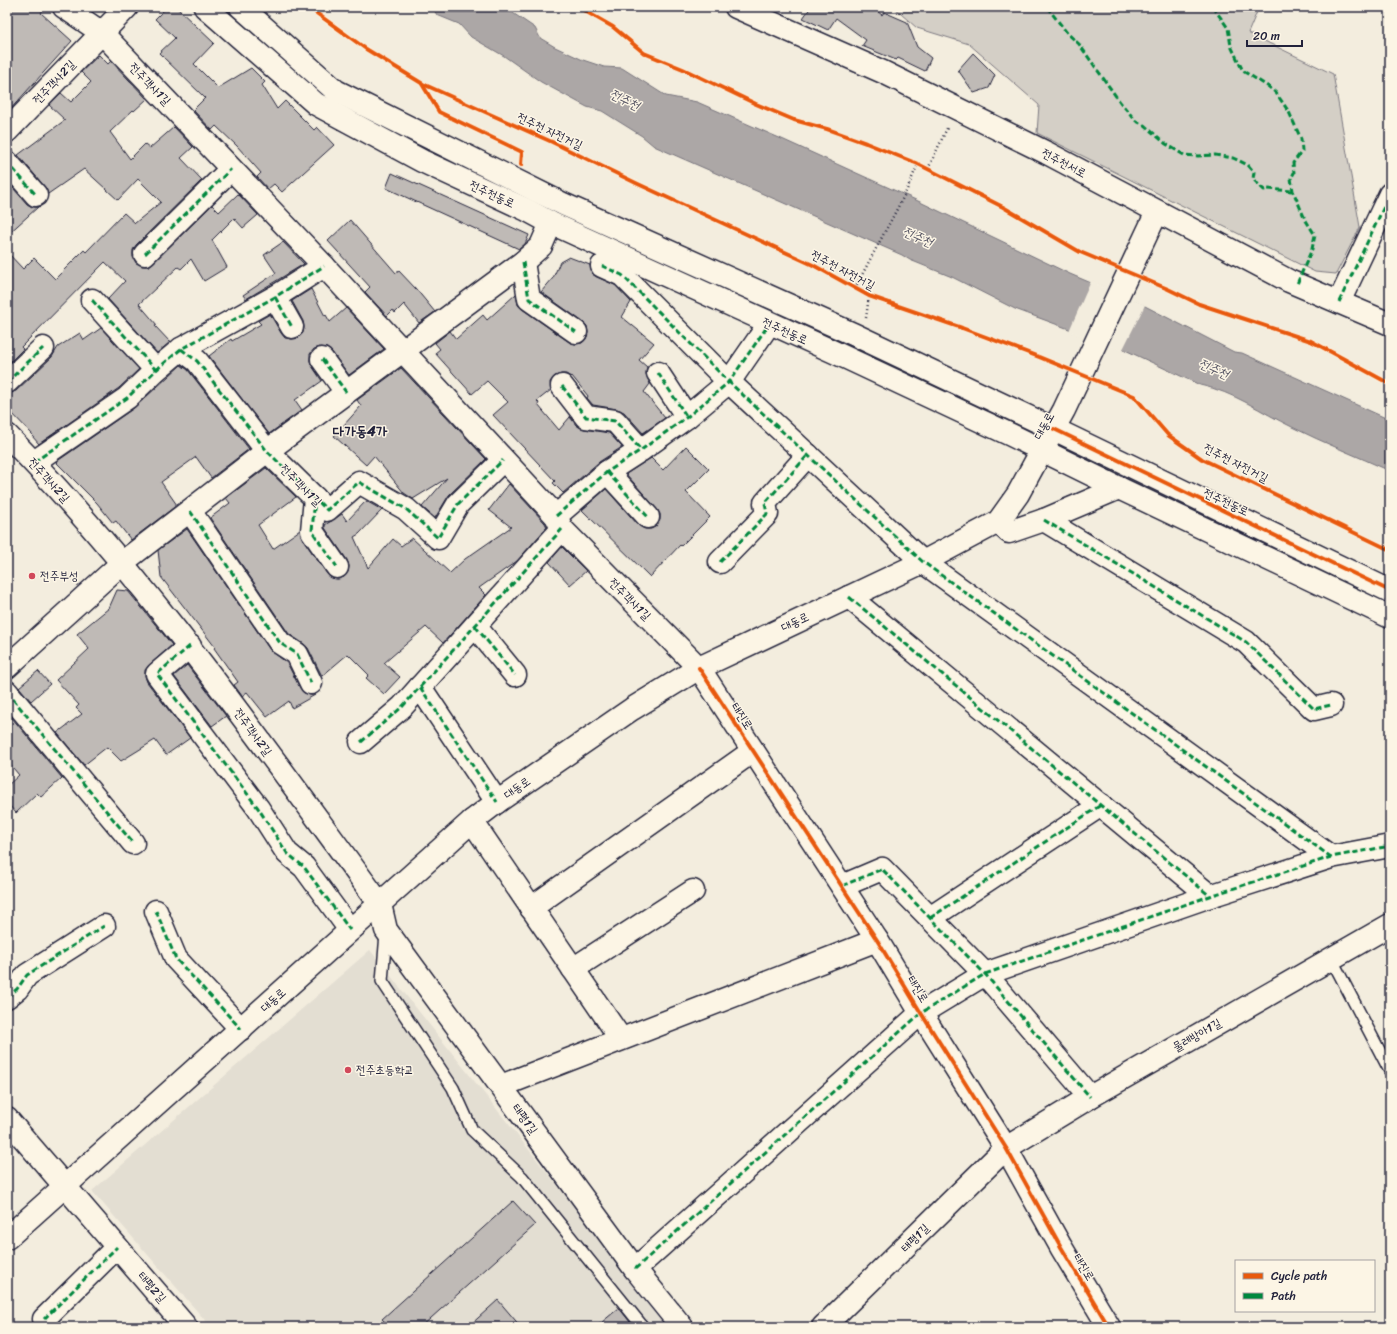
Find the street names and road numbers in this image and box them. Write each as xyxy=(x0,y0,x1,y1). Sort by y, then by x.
street label: 전주객사2길 xyxy=(27,54,81,110)
street label: 전주객사1길 xyxy=(124,57,177,111)
street label: 전주천 자전거길 xyxy=(513,106,587,156)
street label: 전주천서로 xyxy=(1038,142,1090,184)
street label: 전주천동로 xyxy=(465,174,519,214)
street label: 전주천 자전거길 xyxy=(807,244,880,296)
street label: 전주천동로 xyxy=(758,311,812,351)
street label: 대동로 xyxy=(1027,408,1061,444)
street label: 전주천 자전거길 xyxy=(1200,437,1273,489)
street label: 전주객사2길 xyxy=(22,452,76,508)
street label: 전주객사1길 xyxy=(274,458,328,512)
street label: 전주천동로 xyxy=(1199,482,1253,522)
street label: 전주객사1길 xyxy=(603,572,657,626)
street label: 대동로 xyxy=(777,606,813,638)
street label: 태진로 xyxy=(725,698,759,734)
street label: 전주객사2길 xyxy=(228,703,278,761)
street label: 대동로 xyxy=(499,771,535,805)
street label: 태진로 xyxy=(901,971,935,1007)
street label: 대동로 xyxy=(255,982,291,1018)
street label: 물레방아1길 xyxy=(1168,1012,1226,1058)
street label: 태평1길 xyxy=(506,1099,544,1140)
street label: 태평1길 xyxy=(895,1218,935,1258)
street label: 태진로 xyxy=(1067,1249,1101,1285)
street label: 태평2길 xyxy=(132,1266,172,1308)

